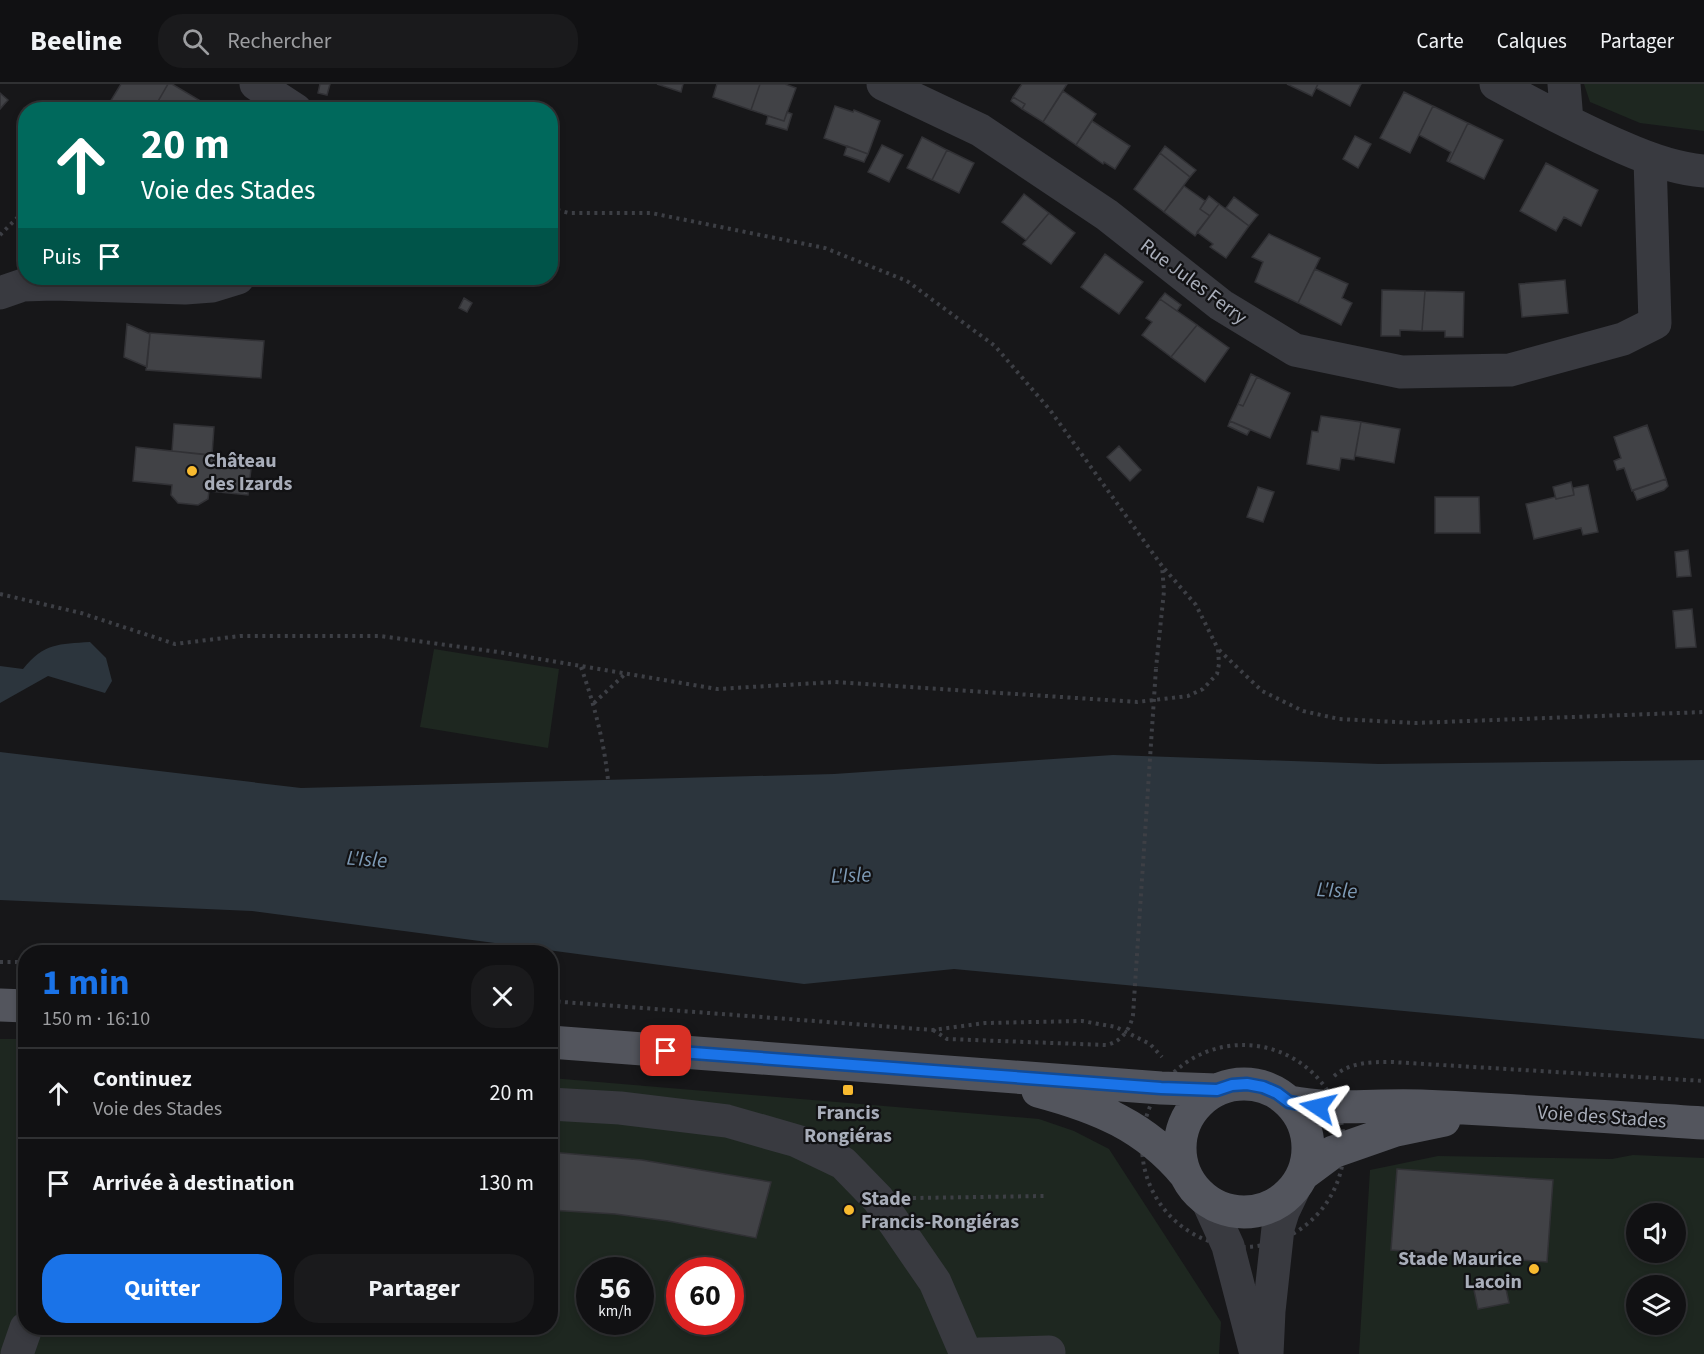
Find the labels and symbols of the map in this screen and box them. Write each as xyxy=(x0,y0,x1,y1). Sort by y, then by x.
street label: Rue Jules Ferry xyxy=(1134,232,1253,332)
place label: Château des Izards xyxy=(204,447,292,498)
marker: Château des Izards xyxy=(185,464,199,478)
water label: L'Isle xyxy=(346,843,388,875)
water label: L'Isle xyxy=(830,859,872,891)
water label: L'Isle xyxy=(1316,874,1358,906)
pin xyxy=(640,1025,691,1076)
position arrow xyxy=(1286,1075,1350,1139)
marker: Francis Rongiéras xyxy=(841,1083,855,1097)
place label: Francis Rongiéras xyxy=(804,1099,892,1150)
street label: Voie des Stades xyxy=(1537,1099,1667,1135)
place label: Stade Francis-Rongiéras xyxy=(861,1185,1019,1236)
marker: Stade Francis-Rongiéras xyxy=(842,1203,856,1217)
place label: Stade Maurice Lacoin xyxy=(1398,1245,1522,1296)
speed limit sign: 60 xyxy=(666,1257,744,1335)
marker: Stade Maurice Lacoin xyxy=(1527,1262,1541,1276)

